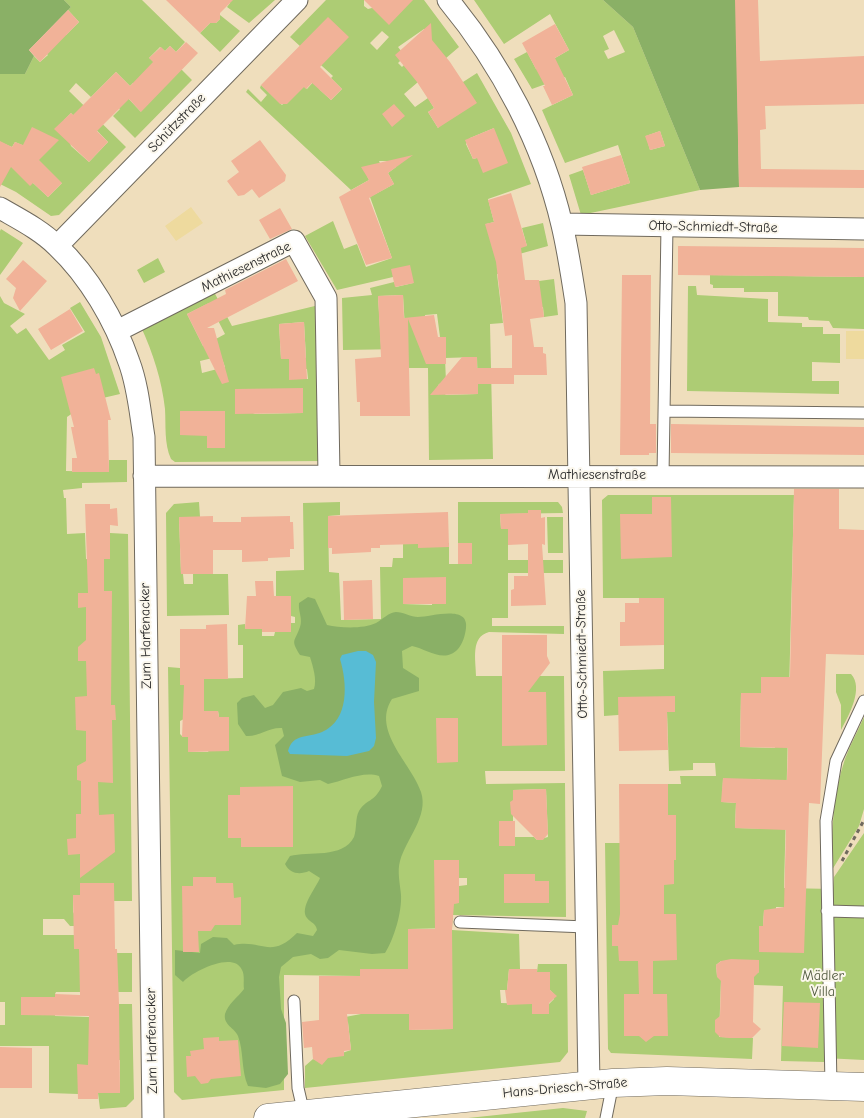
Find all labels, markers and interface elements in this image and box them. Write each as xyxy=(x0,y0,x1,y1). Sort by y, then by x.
street label: Schützstraße xyxy=(145,90,209,156)
street label: Otto-Schmiedt-Straße xyxy=(648,217,778,237)
street label: Mathiesenstraße xyxy=(198,238,294,296)
street label: Mathiesenstraße xyxy=(548,467,646,483)
street label: Zum Harfenacker xyxy=(137,583,155,689)
street label: Otto-Schmiedt-Straße xyxy=(572,589,592,719)
park label: Mädler Villa xyxy=(802,968,844,1000)
street label: Zum Harfenacker xyxy=(143,988,161,1094)
street label: Hans-Driesch-Straße xyxy=(502,1074,628,1102)

